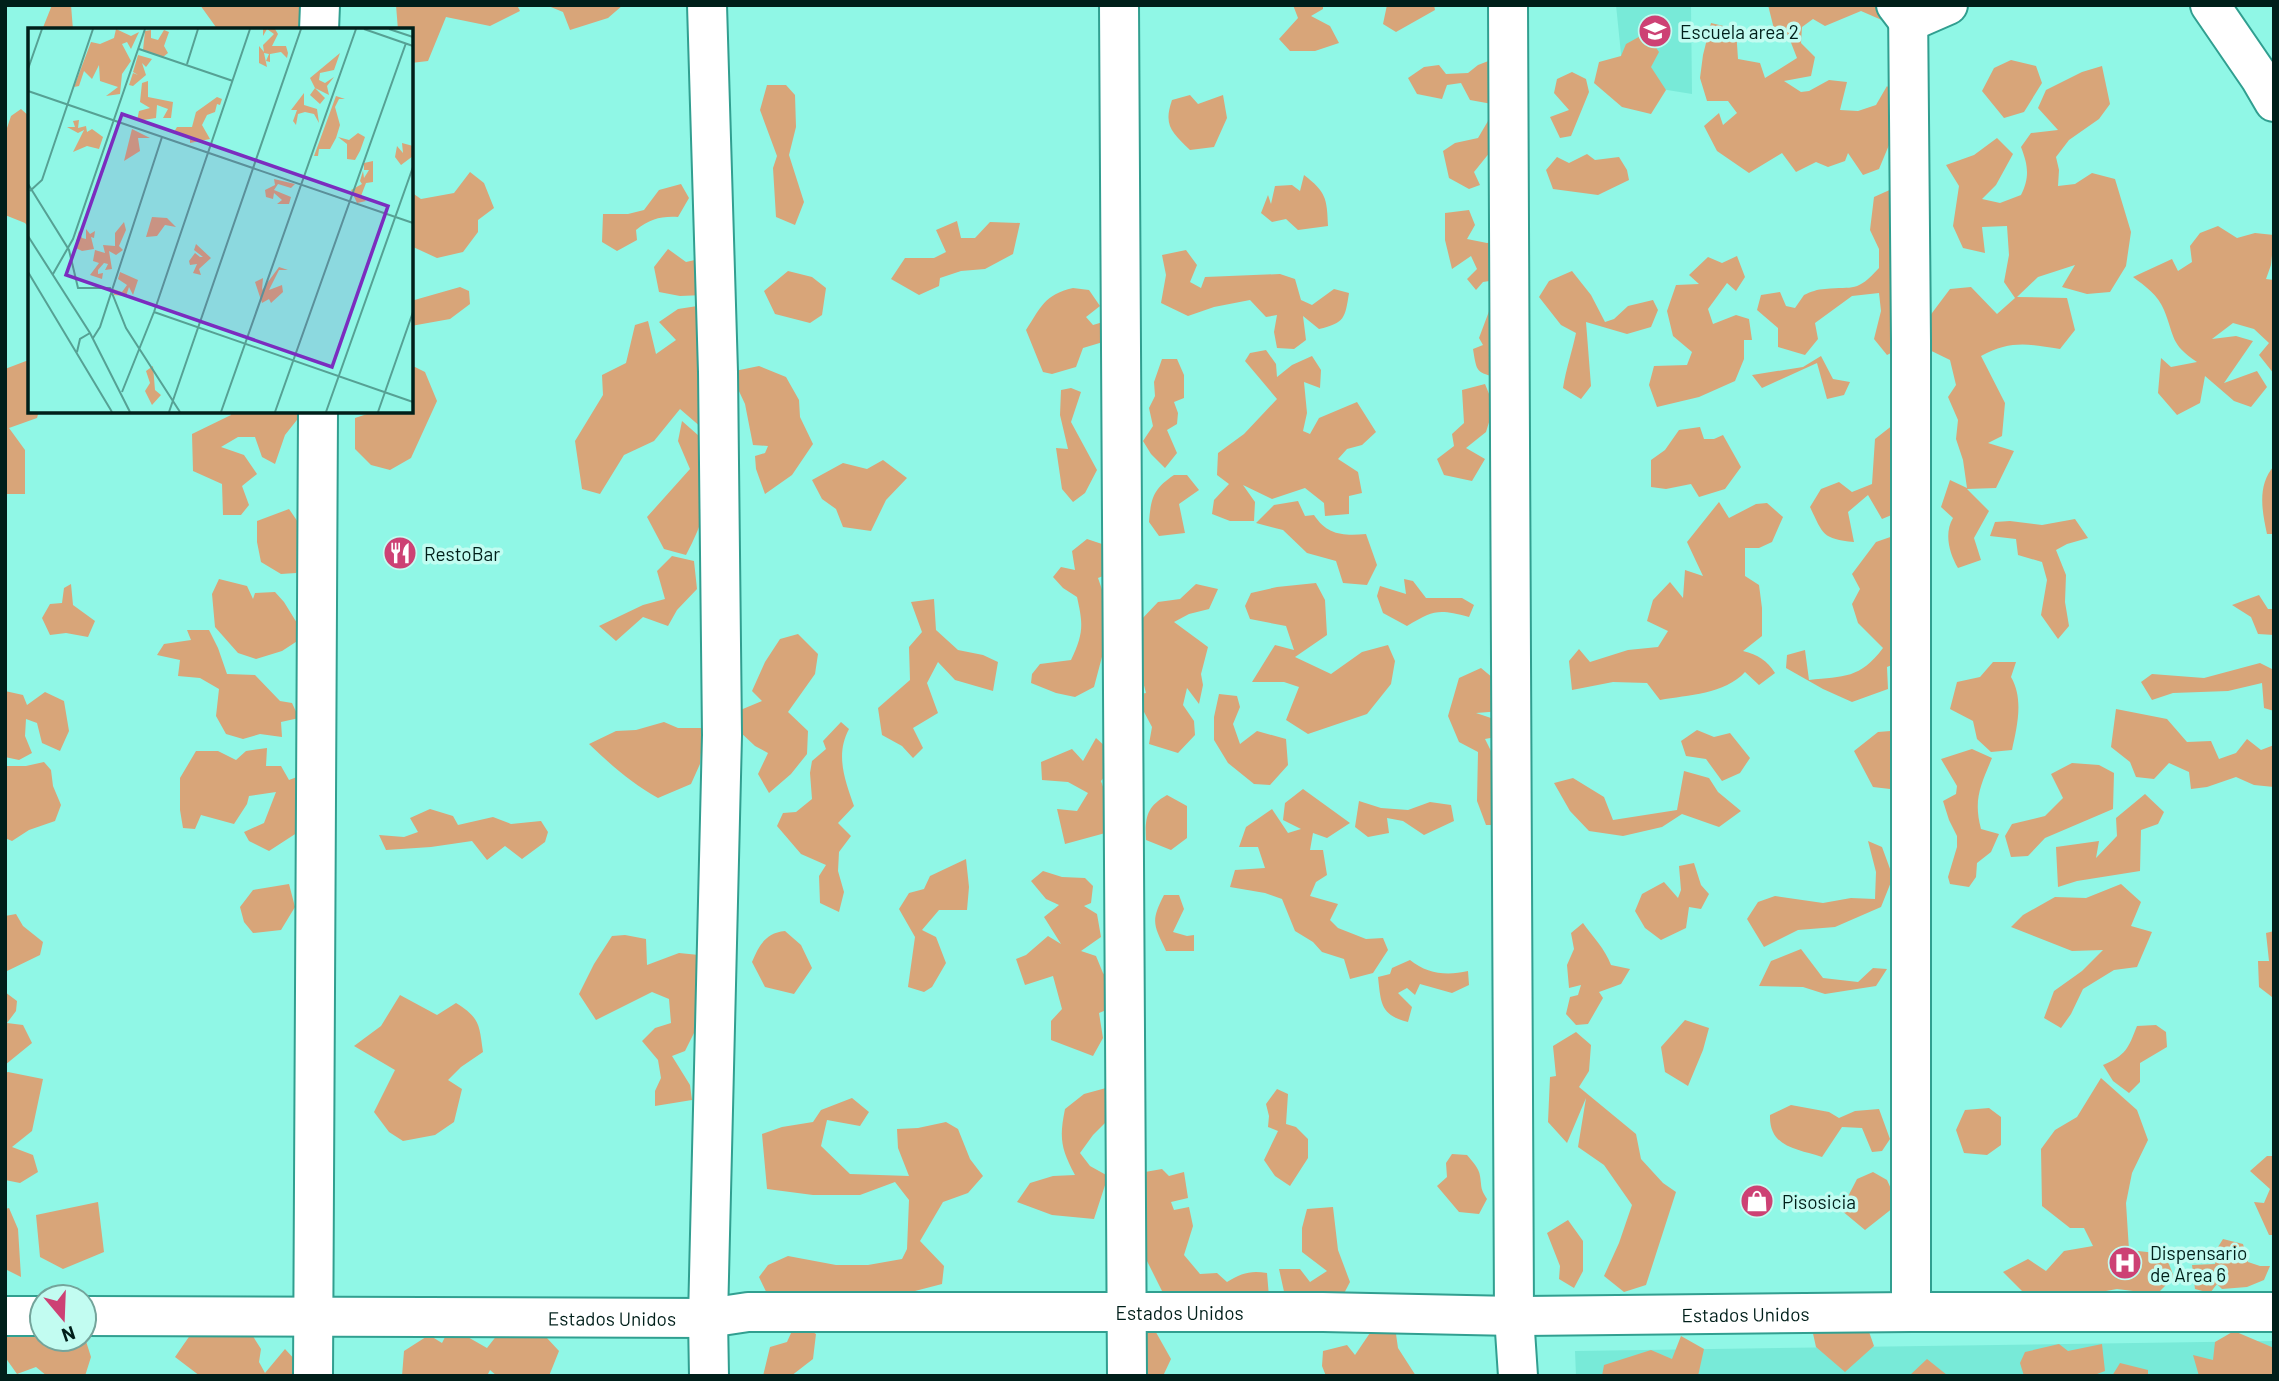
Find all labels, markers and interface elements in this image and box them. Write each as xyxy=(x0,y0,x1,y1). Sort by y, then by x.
school or university icon: Escuela area 2 xyxy=(1636,12,1674,50)
place label: Escuela area 2 xyxy=(1680,20,1799,43)
inset map xyxy=(28,28,413,413)
restaurant icon: RestoBar xyxy=(381,534,419,572)
place label: RestoBar xyxy=(424,542,500,565)
shop icon: Pisosicia xyxy=(1738,1182,1776,1220)
place label: Pisosicia xyxy=(1782,1190,1856,1213)
place label: Dispensario de Area 6 xyxy=(2150,1241,2247,1286)
hospital icon: Dispensario de Area 6 xyxy=(2106,1244,2144,1282)
north arrow xyxy=(28,1283,98,1353)
street label: Estados Unidos xyxy=(1115,1301,1244,1324)
street label: Estados Unidos xyxy=(1681,1302,1810,1326)
street label: Estados Unidos xyxy=(548,1306,676,1329)
text: N xyxy=(59,1322,78,1347)

